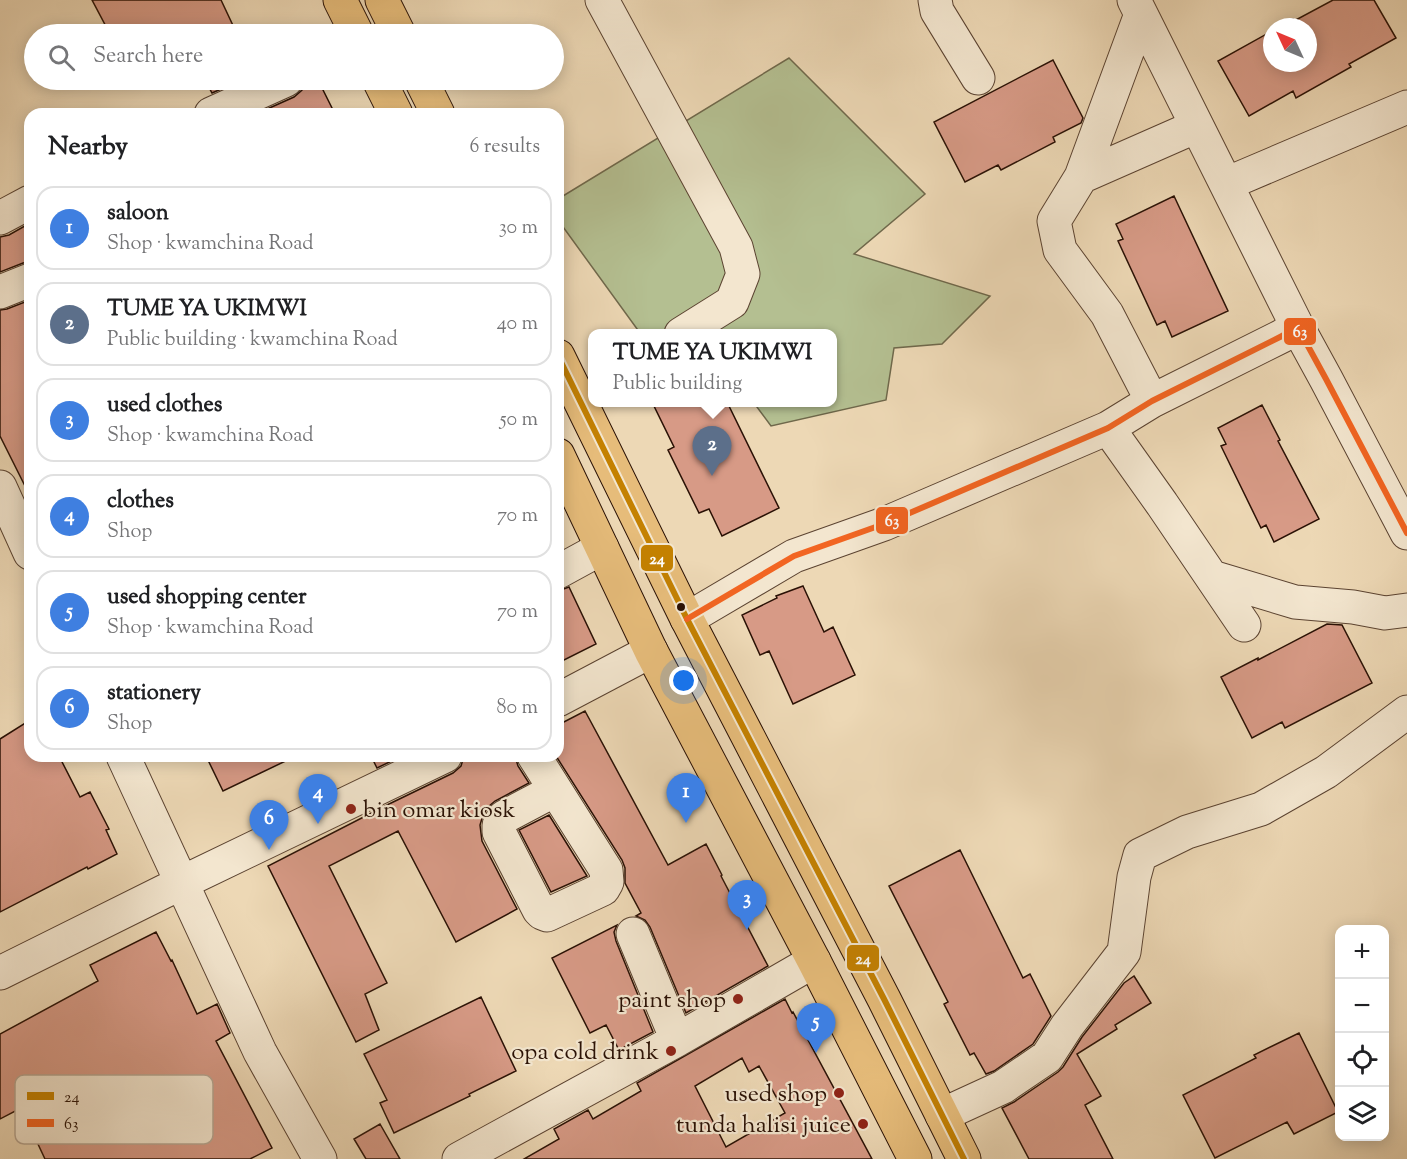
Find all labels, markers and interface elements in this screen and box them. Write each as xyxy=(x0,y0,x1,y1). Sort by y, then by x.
north arrow xyxy=(1263,18,1317,72)
search box xyxy=(24,24,564,90)
icon: search xyxy=(45,41,78,74)
text: Search here xyxy=(93,41,203,73)
text: Nearby xyxy=(48,129,128,166)
text: 6 results xyxy=(470,133,540,162)
text: saloon xyxy=(107,198,169,230)
text: 1 xyxy=(66,214,73,243)
text: 30 m xyxy=(499,214,538,243)
text: Shop · kwamchina Road xyxy=(107,230,314,259)
text: TUME YA UKIMWI xyxy=(107,294,307,326)
text: 2 xyxy=(65,310,74,339)
text: 40 m xyxy=(497,310,538,339)
line badge: 63 xyxy=(1283,317,1317,346)
text: 63 xyxy=(1293,322,1308,345)
text: Public building · kwamchina Road xyxy=(107,326,398,355)
popup xyxy=(588,329,837,407)
text: TUME YA UKIMWI xyxy=(613,338,812,370)
text: Public building xyxy=(613,370,742,399)
text: used clothes xyxy=(107,390,222,422)
text: 3 xyxy=(65,406,74,435)
text: 50 m xyxy=(500,406,538,435)
text: Shop · kwamchina Road xyxy=(107,422,314,451)
pin: 2 xyxy=(692,426,732,476)
text: clothes xyxy=(107,486,174,518)
text: 4 xyxy=(64,502,75,531)
text: 70 m xyxy=(497,502,538,531)
line badge: 63 xyxy=(875,506,909,535)
text: 63 xyxy=(885,511,900,534)
text: Shop xyxy=(107,518,152,547)
line badge: 24 xyxy=(640,544,674,572)
text: 24 xyxy=(649,549,665,572)
text: used shopping center xyxy=(107,582,307,614)
text: 5 xyxy=(66,598,73,627)
text: 70 m xyxy=(497,598,538,627)
unlabelled marker xyxy=(675,601,687,613)
text: Shop · kwamchina Road xyxy=(107,614,314,643)
your location xyxy=(669,666,698,695)
text: stationery xyxy=(107,678,201,710)
text: 6 xyxy=(65,694,74,723)
text: 80 m xyxy=(497,694,538,723)
text: Shop xyxy=(107,710,152,739)
pin: 4 xyxy=(298,774,338,824)
pin: 1 xyxy=(666,774,706,823)
place label: bin omar kiosk xyxy=(363,794,515,828)
pin: 6 xyxy=(250,800,288,850)
marker: bin omar kiosk xyxy=(344,802,358,816)
pin: 3 xyxy=(728,880,766,930)
map controls xyxy=(1335,925,1389,1141)
button: + xyxy=(1335,925,1389,979)
line badge: 24 xyxy=(846,944,880,972)
text: 24 xyxy=(855,949,871,972)
button: − xyxy=(1335,979,1389,1033)
place label: paint shop xyxy=(618,984,726,1018)
marker: paint shop xyxy=(731,992,745,1006)
pin: 5 xyxy=(796,1004,836,1053)
button: locate xyxy=(1335,1033,1389,1087)
place label: opa cold drink xyxy=(511,1036,659,1070)
marker: opa cold drink xyxy=(664,1044,678,1058)
legend xyxy=(15,1075,213,1144)
place label: used shop xyxy=(724,1078,827,1112)
marker: used shop xyxy=(832,1086,846,1100)
text: 24 xyxy=(64,1087,80,1110)
button: layers xyxy=(1335,1087,1389,1141)
place label: tunda halisi juice xyxy=(676,1109,851,1143)
text: 63 xyxy=(64,1114,78,1137)
marker: tunda halisi juice xyxy=(856,1117,870,1131)

